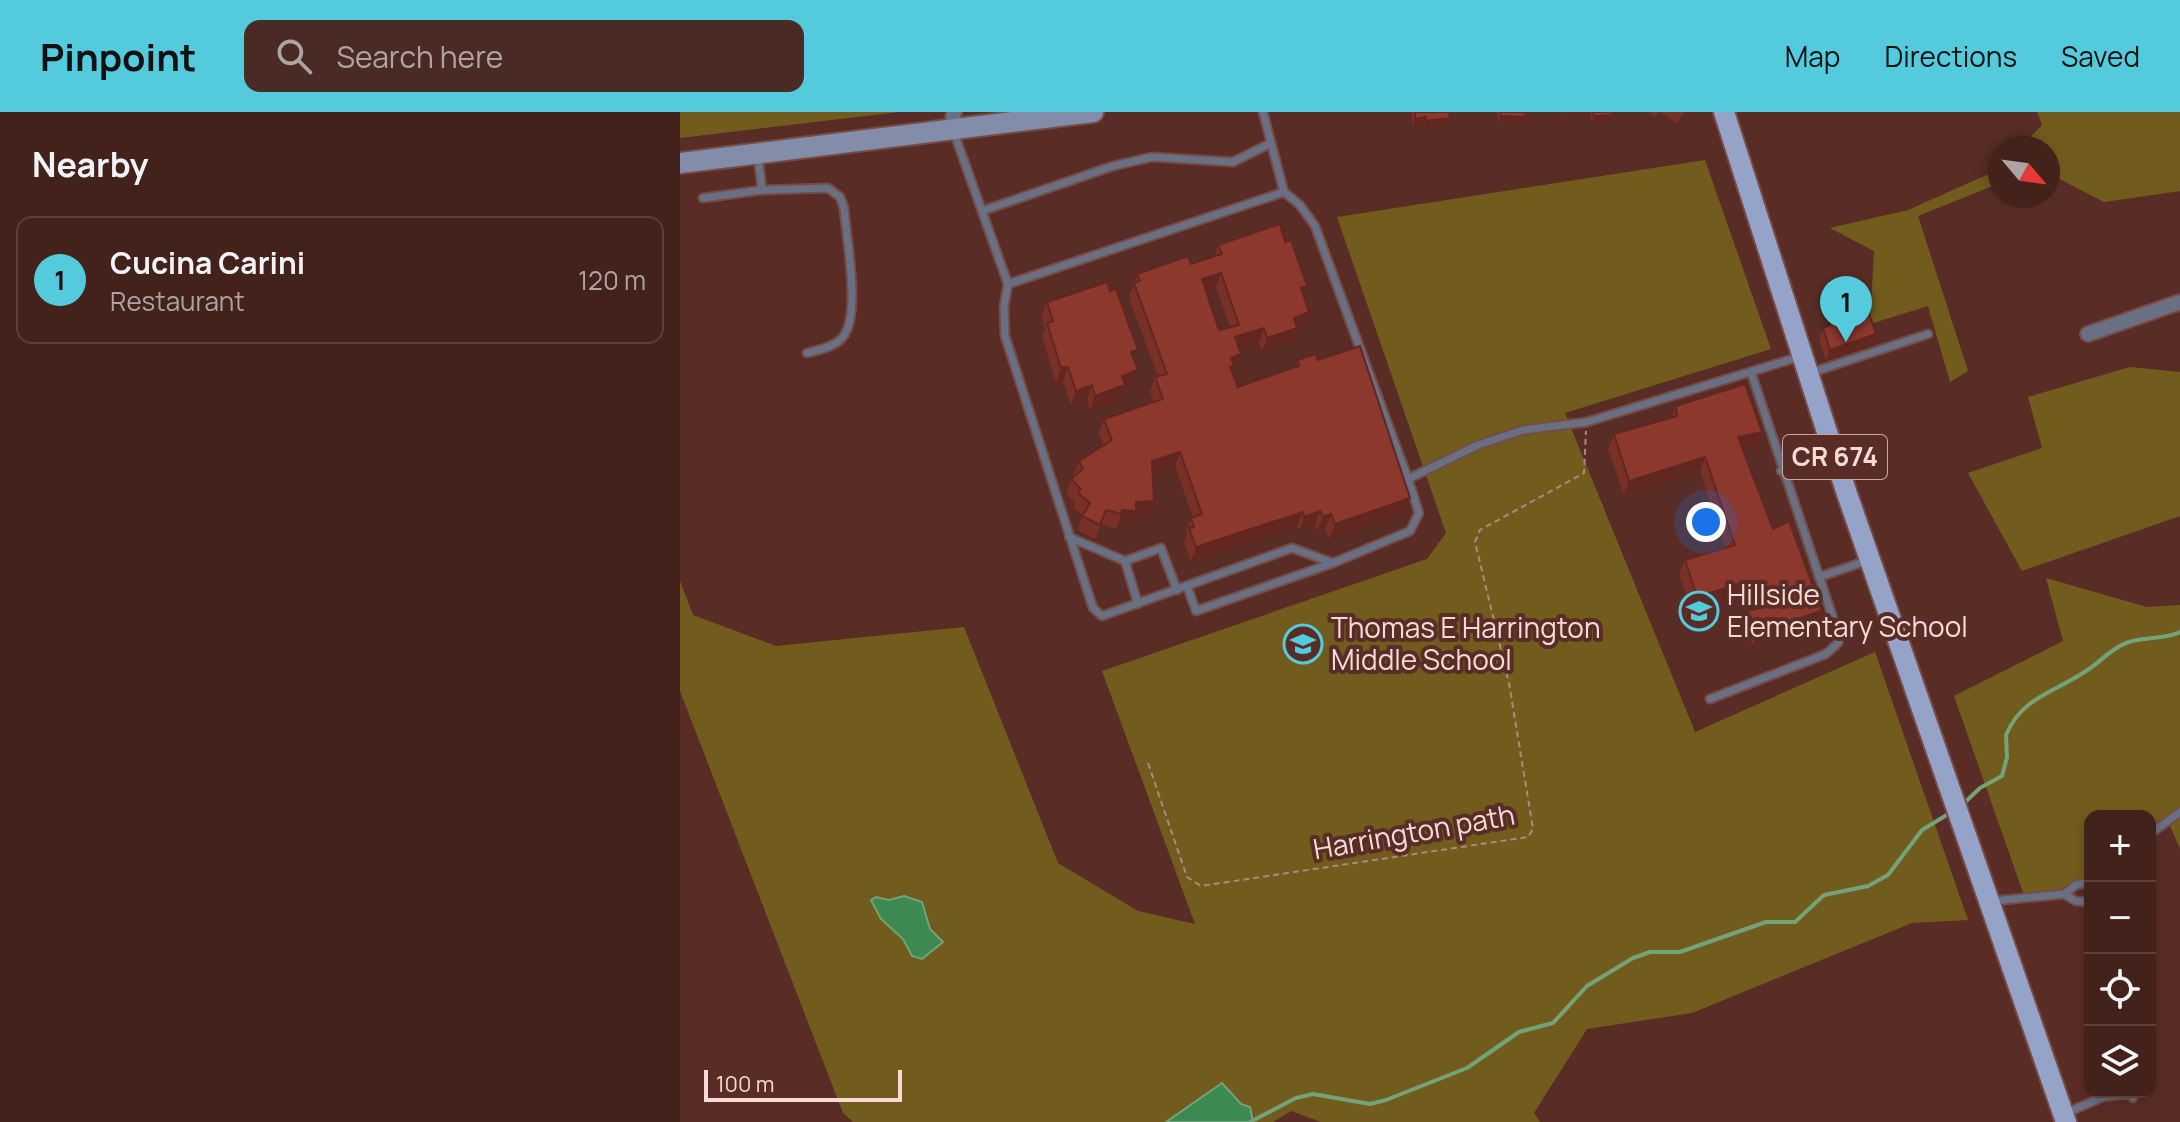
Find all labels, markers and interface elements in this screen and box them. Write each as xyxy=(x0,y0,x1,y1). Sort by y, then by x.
search box xyxy=(244,20,804,92)
text: Pinpoint xyxy=(40,30,196,82)
icon: search xyxy=(272,34,316,78)
text: Search here xyxy=(336,36,503,77)
text: Map xyxy=(1785,37,1840,75)
text: Directions xyxy=(1884,37,2017,75)
text: Saved xyxy=(2061,37,2140,75)
north arrow xyxy=(1988,136,2060,208)
text: Nearby xyxy=(32,141,148,187)
text: Cucina Carini xyxy=(110,242,305,283)
text: 1 xyxy=(54,262,66,298)
text: 120 m xyxy=(578,262,646,298)
pin: 1 xyxy=(1820,276,1872,342)
text: Restaurant xyxy=(110,283,245,319)
road number: CR 674 xyxy=(1783,435,1887,479)
your location xyxy=(1686,502,1726,542)
place label: Hillside Elementary School xyxy=(1727,575,1968,645)
school or university icon: Hillside Elementary School xyxy=(1678,590,1720,632)
place label: Thomas E Harrington Middle School xyxy=(1331,608,1601,678)
school or university icon: Thomas E Harrington Middle School xyxy=(1282,623,1324,665)
street label: Harrington path xyxy=(1310,795,1518,867)
map controls xyxy=(2084,810,2156,1098)
button: + xyxy=(2084,810,2156,882)
button: − xyxy=(2084,882,2156,954)
button: locate xyxy=(2084,954,2156,1026)
button: layers xyxy=(2084,1026,2156,1098)
scale bar xyxy=(704,1066,902,1102)
text: 100 m xyxy=(716,1069,774,1099)

